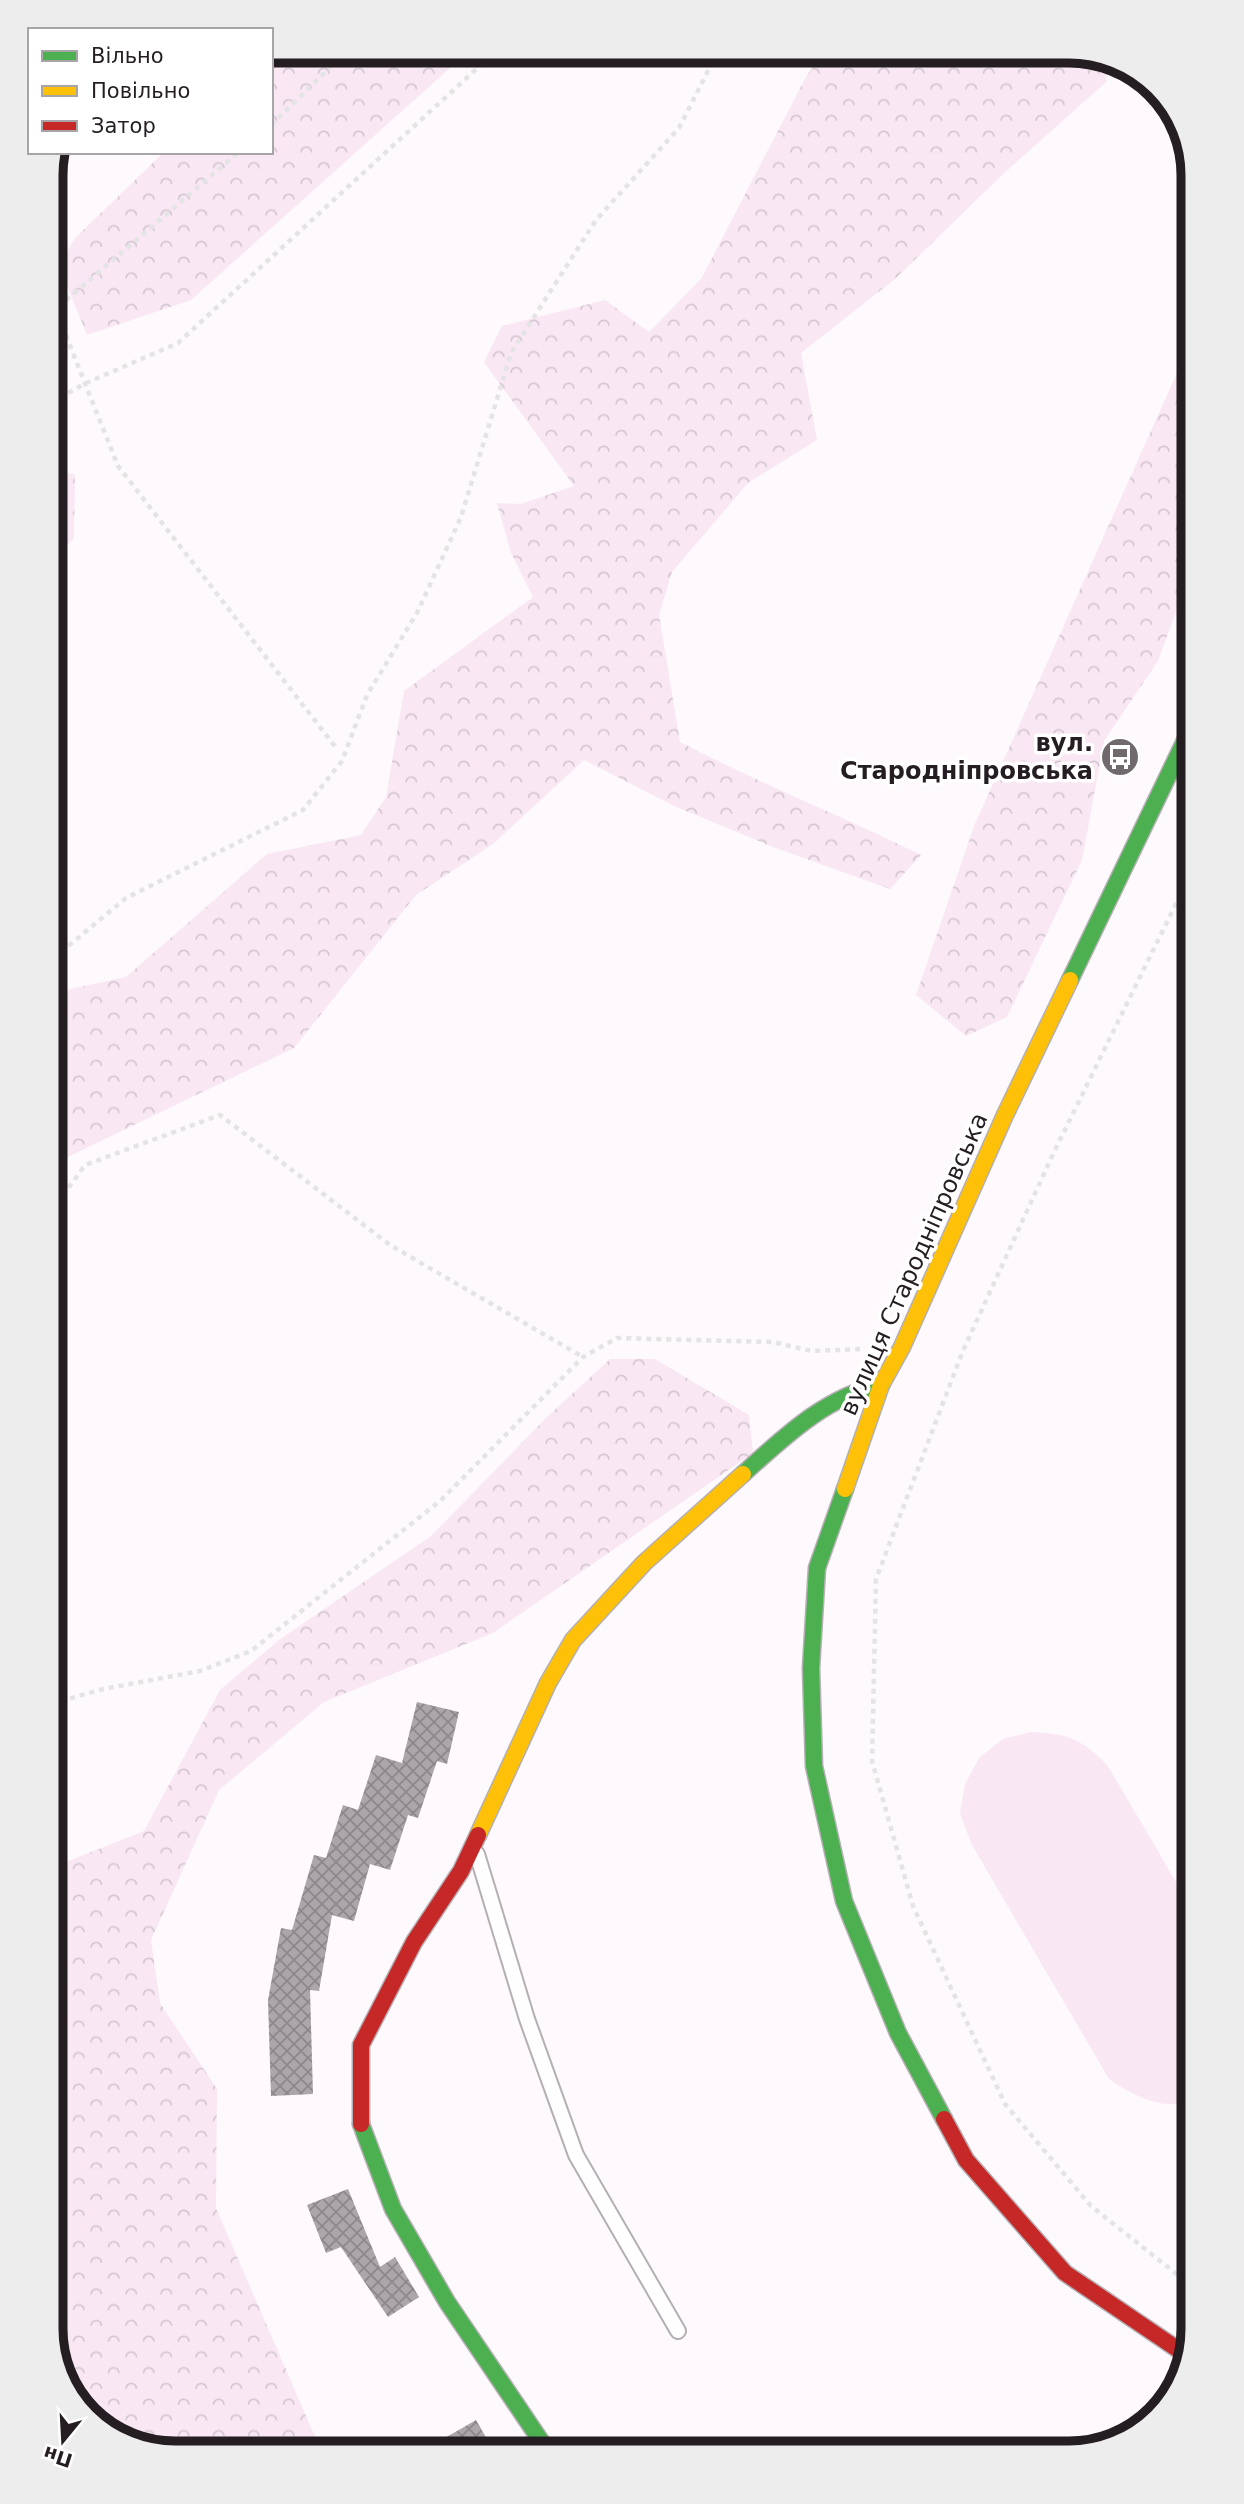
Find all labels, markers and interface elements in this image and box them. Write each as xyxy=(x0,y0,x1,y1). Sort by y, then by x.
legend xyxy=(28,28,273,154)
text: Вільно xyxy=(91,44,164,68)
text: Повільно xyxy=(91,79,190,103)
text: Затор xyxy=(91,114,156,138)
place label: вул. Стародніпровська xyxy=(840,729,1093,785)
bus stop icon: вул. Стародніпровська xyxy=(1099,736,1141,778)
street label: вулиця Стародніпровська xyxy=(834,1108,994,1420)
north arrow xyxy=(28,2406,98,2476)
text: Пн xyxy=(41,2442,75,2472)

